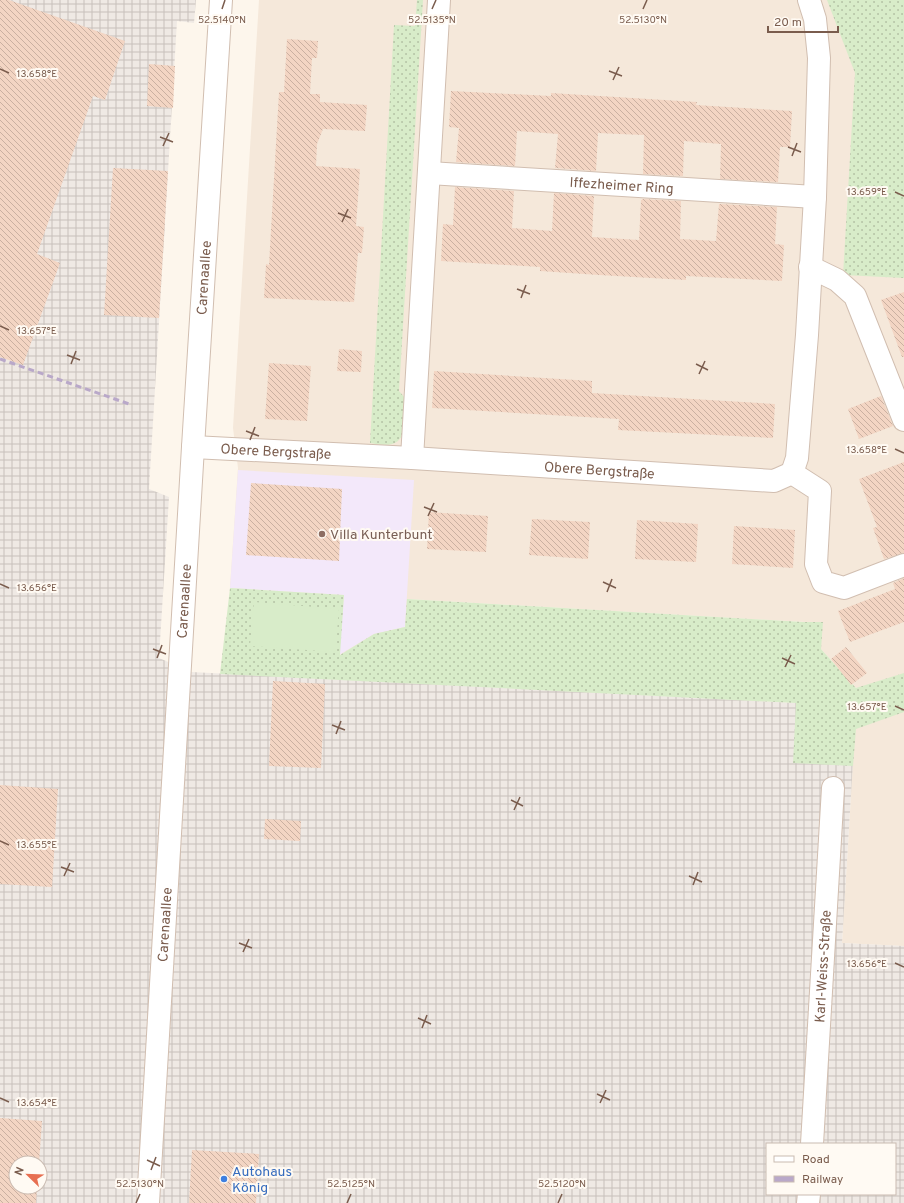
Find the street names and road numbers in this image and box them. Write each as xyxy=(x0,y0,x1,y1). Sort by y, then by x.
street label: Iffezheimer Ring xyxy=(569,175,674,198)
street label: Carenaallee xyxy=(194,240,216,316)
street label: Obere Bergstraße xyxy=(220,441,332,464)
street label: Obere Bergstraße xyxy=(543,459,655,483)
street label: Carenaallee xyxy=(175,563,196,639)
street label: Carenaallee xyxy=(155,887,177,962)
street label: Karl-Weiss-Straße xyxy=(812,909,836,1023)

